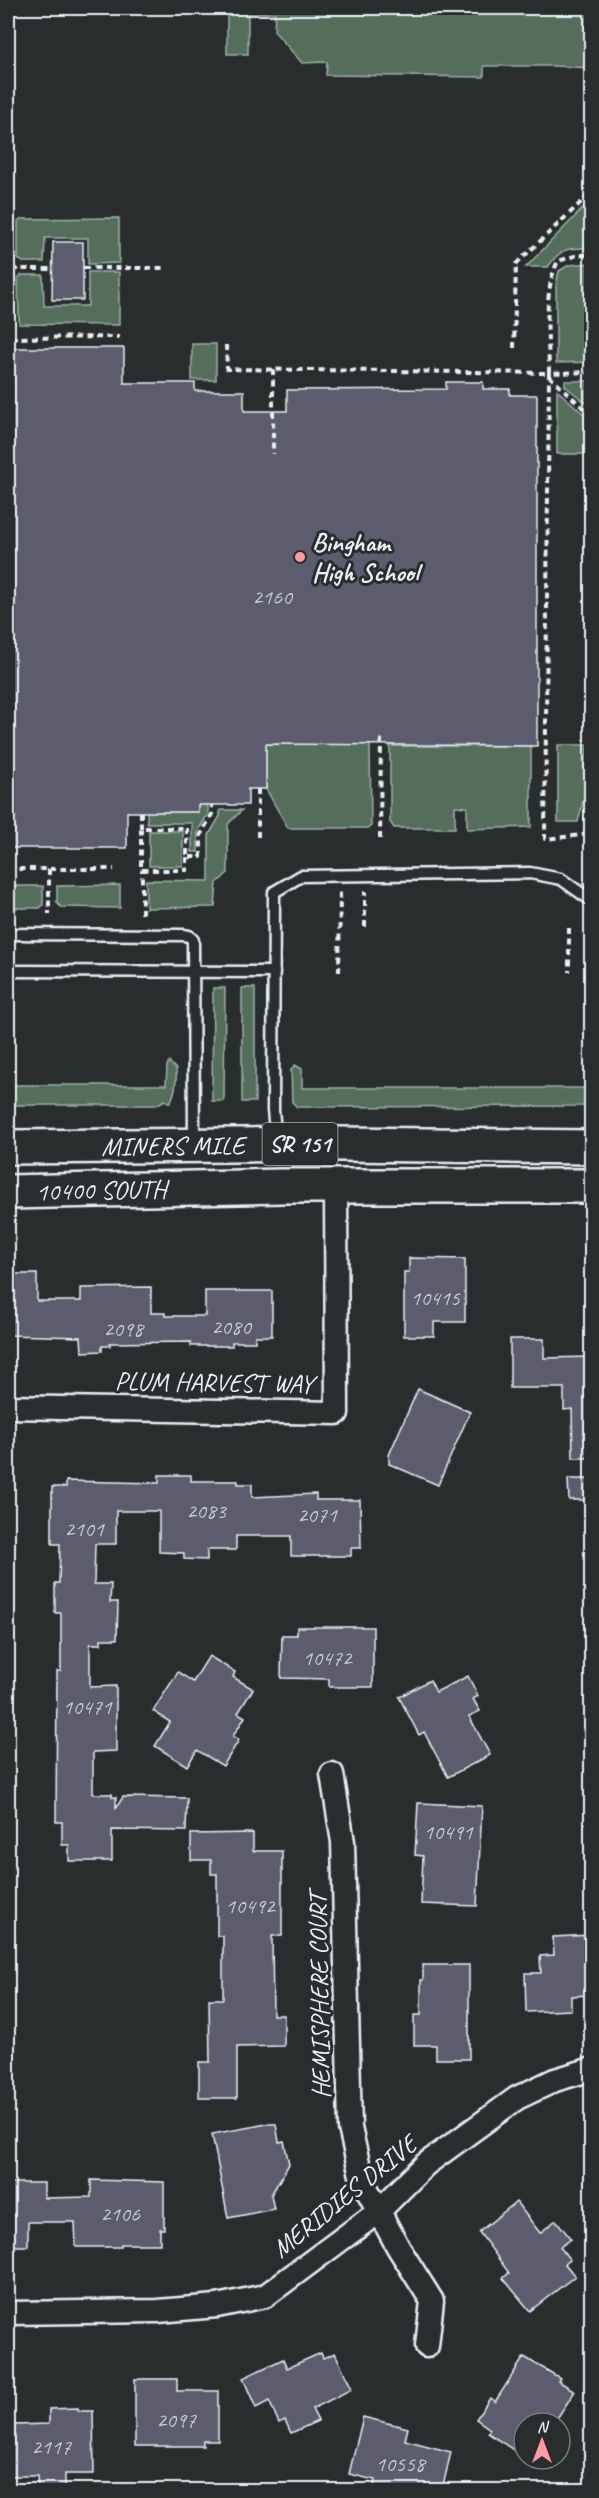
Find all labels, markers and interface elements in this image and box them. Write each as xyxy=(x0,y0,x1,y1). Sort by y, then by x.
place label: Bingham High School xyxy=(312,526,423,589)
marker: Bingham High School xyxy=(293,550,307,564)
house number: 2160 xyxy=(252,583,294,611)
road number: SR 151 xyxy=(262,1123,338,1165)
street label: MINERS MILE xyxy=(101,1129,248,1163)
street label: 10400 SOUTH xyxy=(36,1172,171,1208)
house number: 10415 xyxy=(410,1284,461,1312)
house number: 2080 xyxy=(211,1313,253,1341)
house number: 2098 xyxy=(103,1315,145,1343)
street label: PLUM HARVEST WAY xyxy=(114,1364,318,1401)
house number: 2083 xyxy=(186,1497,228,1525)
house number: 2071 xyxy=(297,1501,338,1529)
house number: 2101 xyxy=(64,1515,105,1543)
house number: 10472 xyxy=(302,1644,354,1672)
house number: 10471 xyxy=(62,1693,113,1721)
house number: 10491 xyxy=(423,1818,474,1846)
street label: HEMISPHERE COURT xyxy=(301,1886,338,2099)
house number: 10492 xyxy=(225,1892,277,1920)
street label: MERIDIES DRIVE xyxy=(265,2125,426,2265)
house number: 2106 xyxy=(100,2200,141,2228)
house number: 2097 xyxy=(156,2406,197,2434)
north arrow xyxy=(512,2411,572,2471)
text: N xyxy=(537,2417,550,2437)
house number: 2117 xyxy=(31,2433,72,2461)
house number: 10558 xyxy=(375,2450,427,2478)

